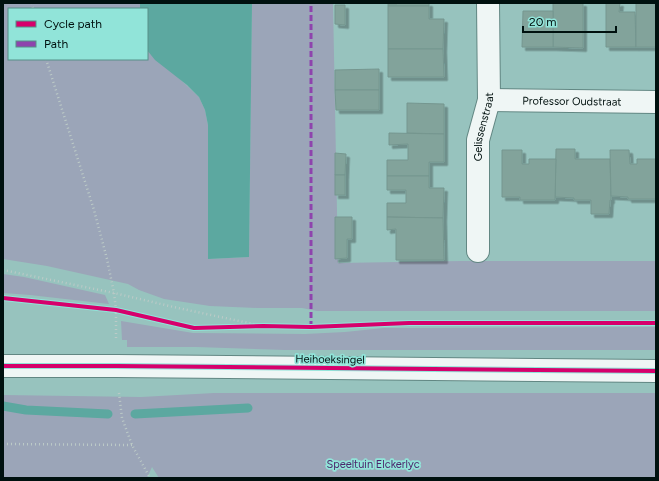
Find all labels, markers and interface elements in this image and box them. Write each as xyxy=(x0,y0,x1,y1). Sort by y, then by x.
legend xyxy=(8,8,148,60)
scale bar xyxy=(523,8,616,34)
text: 20 m xyxy=(529,15,557,29)
text: Cycle path xyxy=(44,17,102,31)
text: Path xyxy=(44,37,68,51)
street label: Gelissenstraat xyxy=(472,92,496,161)
street label: Professor Oudstraat xyxy=(522,94,622,109)
street label: Heihoeksingel xyxy=(295,352,365,367)
park label: Speeltuin Elckerlyc xyxy=(326,458,420,471)

